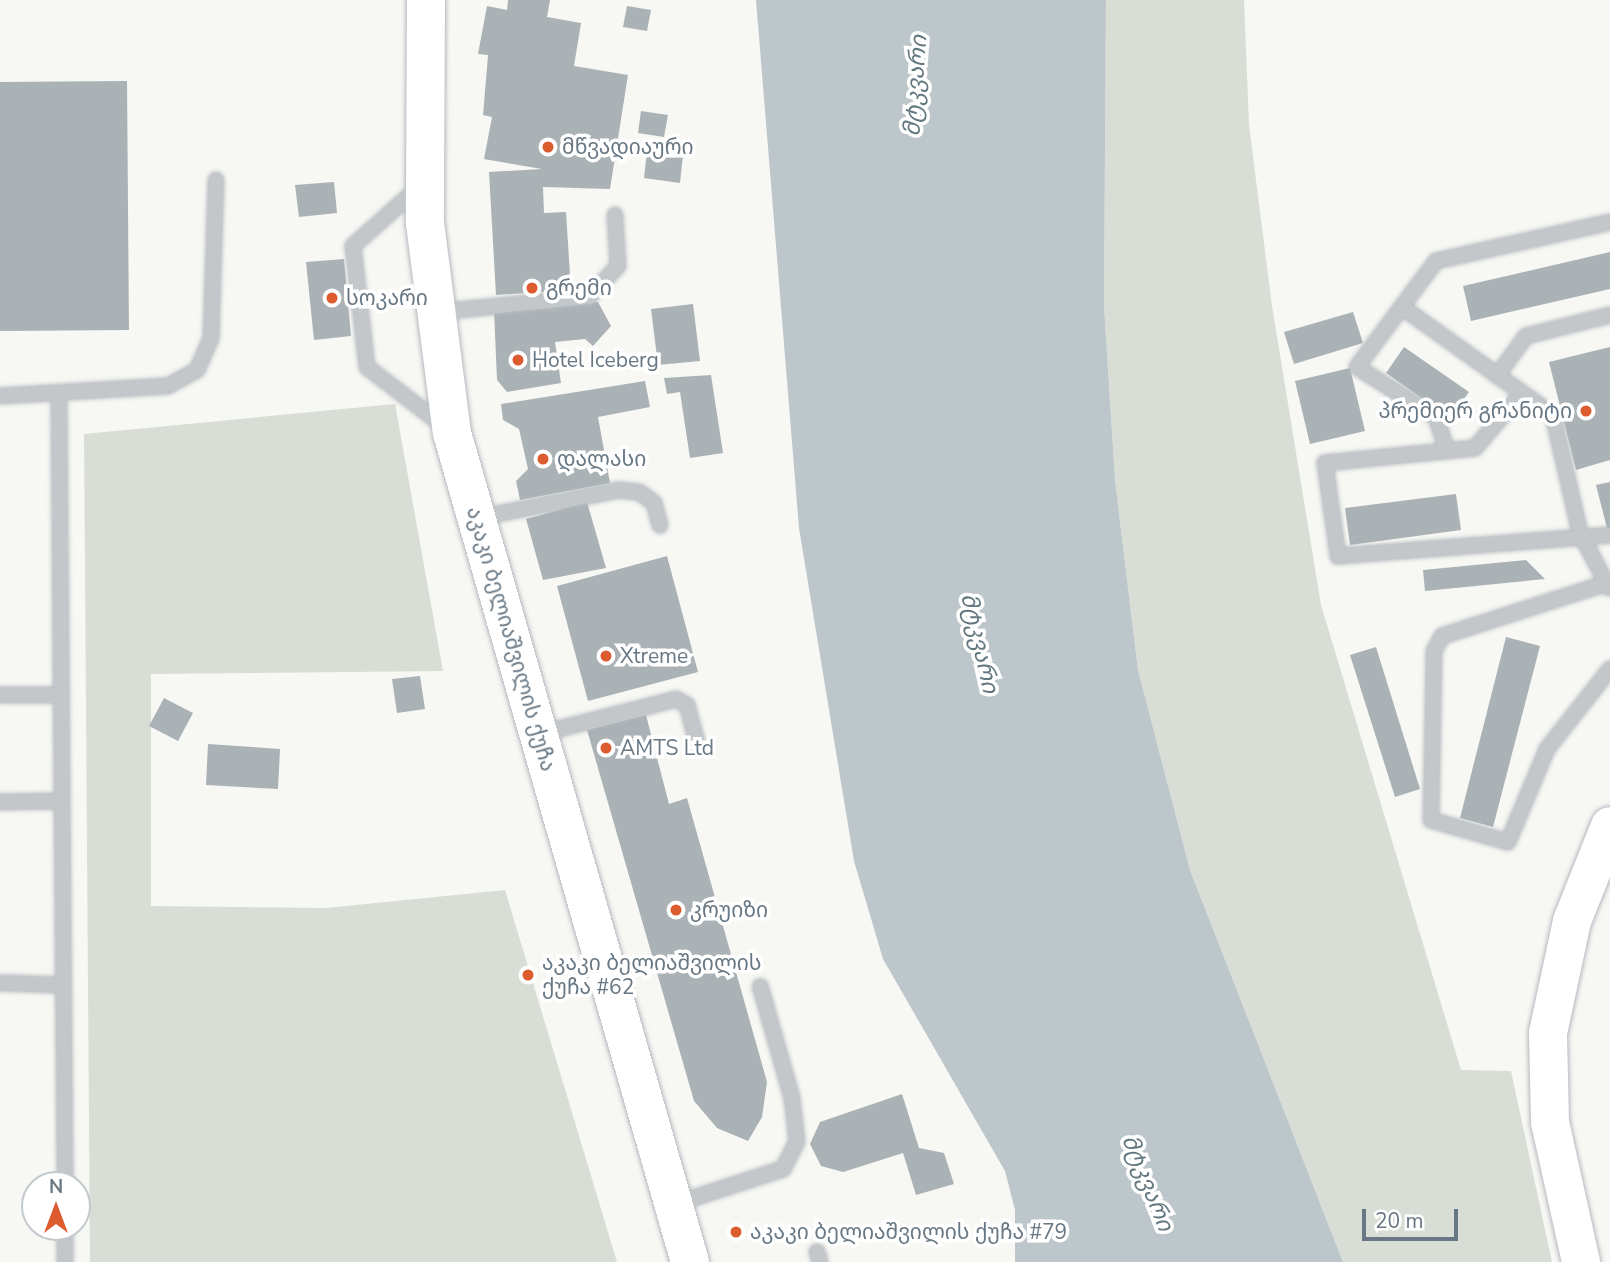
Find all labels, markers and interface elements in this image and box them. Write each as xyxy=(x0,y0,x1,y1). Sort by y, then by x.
water label: მტკვარი xyxy=(899,34,933,138)
place label: მწვადიაური xyxy=(562,134,694,160)
marker: მწვადიაური xyxy=(540,139,556,155)
place label: გრემი xyxy=(546,275,612,301)
marker: გრემი xyxy=(524,280,540,296)
place label: სოკარი xyxy=(346,285,428,311)
marker: სოკარი xyxy=(324,290,340,306)
place label: Hotel Iceberg xyxy=(532,347,659,373)
marker: Hotel Iceberg xyxy=(510,352,526,368)
place label: პრემიერ გრანიტი xyxy=(1378,398,1572,424)
marker: პრემიერ გრანიტი xyxy=(1578,403,1594,419)
place label: დალასი xyxy=(557,446,646,472)
marker: დალასი xyxy=(535,451,551,467)
street label: აკაკი ბელიაშვილის ქუჩა xyxy=(461,504,561,774)
water label: მტკვარი xyxy=(954,590,1004,696)
place label: Xtreme xyxy=(620,643,688,669)
marker: Xtreme xyxy=(598,648,614,664)
place label: AMTS Ltd xyxy=(620,735,714,761)
marker: AMTS Ltd xyxy=(598,740,614,756)
place label: კრუიზი xyxy=(690,897,768,923)
marker: კრუიზი xyxy=(668,902,684,918)
place label: აკაკი ბელიაშვილის ქუჩა #62 xyxy=(542,950,762,1000)
marker: აკაკი ბელიაშვილის ქუჩა #62 xyxy=(520,967,536,983)
water label: მტკვარი xyxy=(1115,1131,1179,1235)
north arrow xyxy=(21,1171,91,1241)
text: N xyxy=(49,1174,63,1200)
scale bar xyxy=(1365,1196,1461,1240)
text: 20 m xyxy=(1375,1207,1424,1235)
place label: აკაკი ბელიაშვილის ქუჩა #79 xyxy=(750,1219,1067,1245)
marker: აკაკი ბელიაშვილის ქუჩა #79 xyxy=(728,1224,744,1240)

